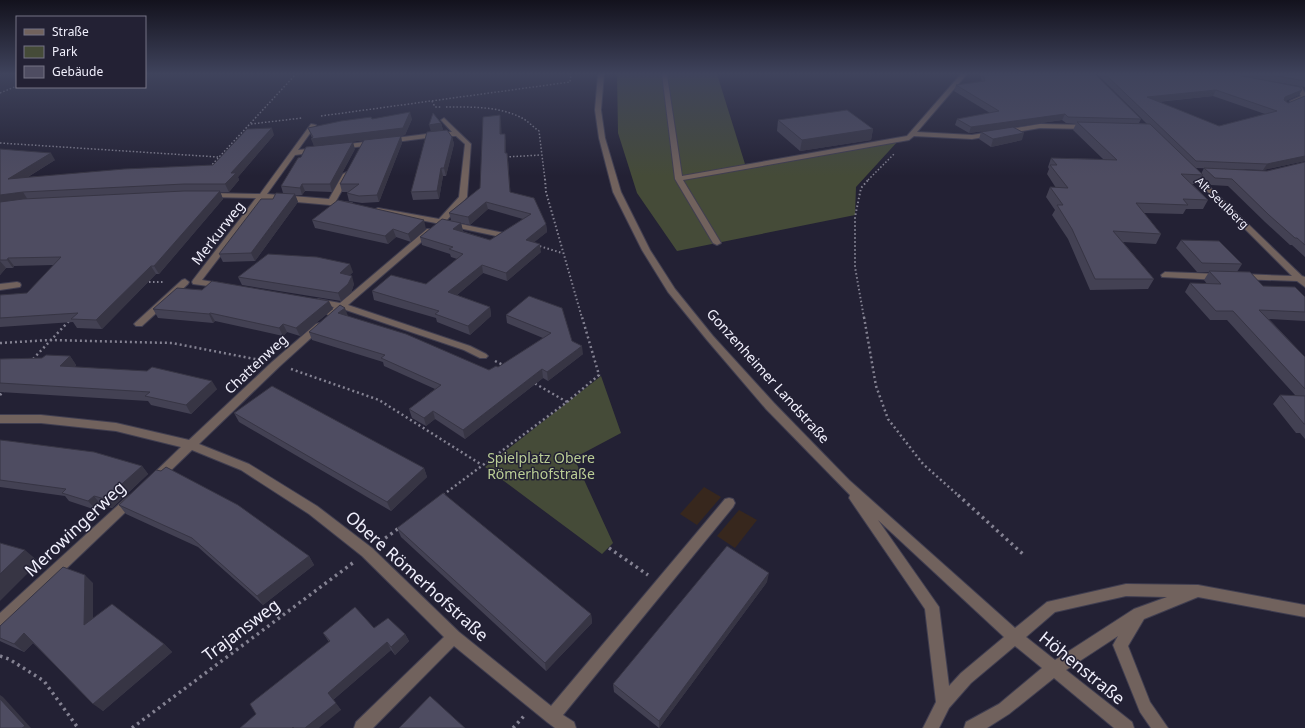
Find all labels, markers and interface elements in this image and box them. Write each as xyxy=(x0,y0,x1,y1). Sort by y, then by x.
legend xyxy=(16,16,146,88)
text: Straße xyxy=(52,23,89,40)
text: Park xyxy=(52,43,78,60)
text: Gebäude xyxy=(52,63,103,80)
street label: Alt Seulberg xyxy=(1192,173,1253,233)
street label: Merkurweg xyxy=(187,197,248,268)
street label: Gonzenheimer Landstraße xyxy=(703,304,834,447)
street label: Chattenweg xyxy=(220,330,291,398)
park label: Spielplatz Obere Römerhofstraße xyxy=(487,448,595,483)
street label: Merowingerweg xyxy=(19,476,130,581)
street label: Obere Römerhofstraße xyxy=(341,505,494,646)
street label: Trajansweg xyxy=(198,593,284,666)
street label: Höhenstraße xyxy=(1035,626,1130,709)

